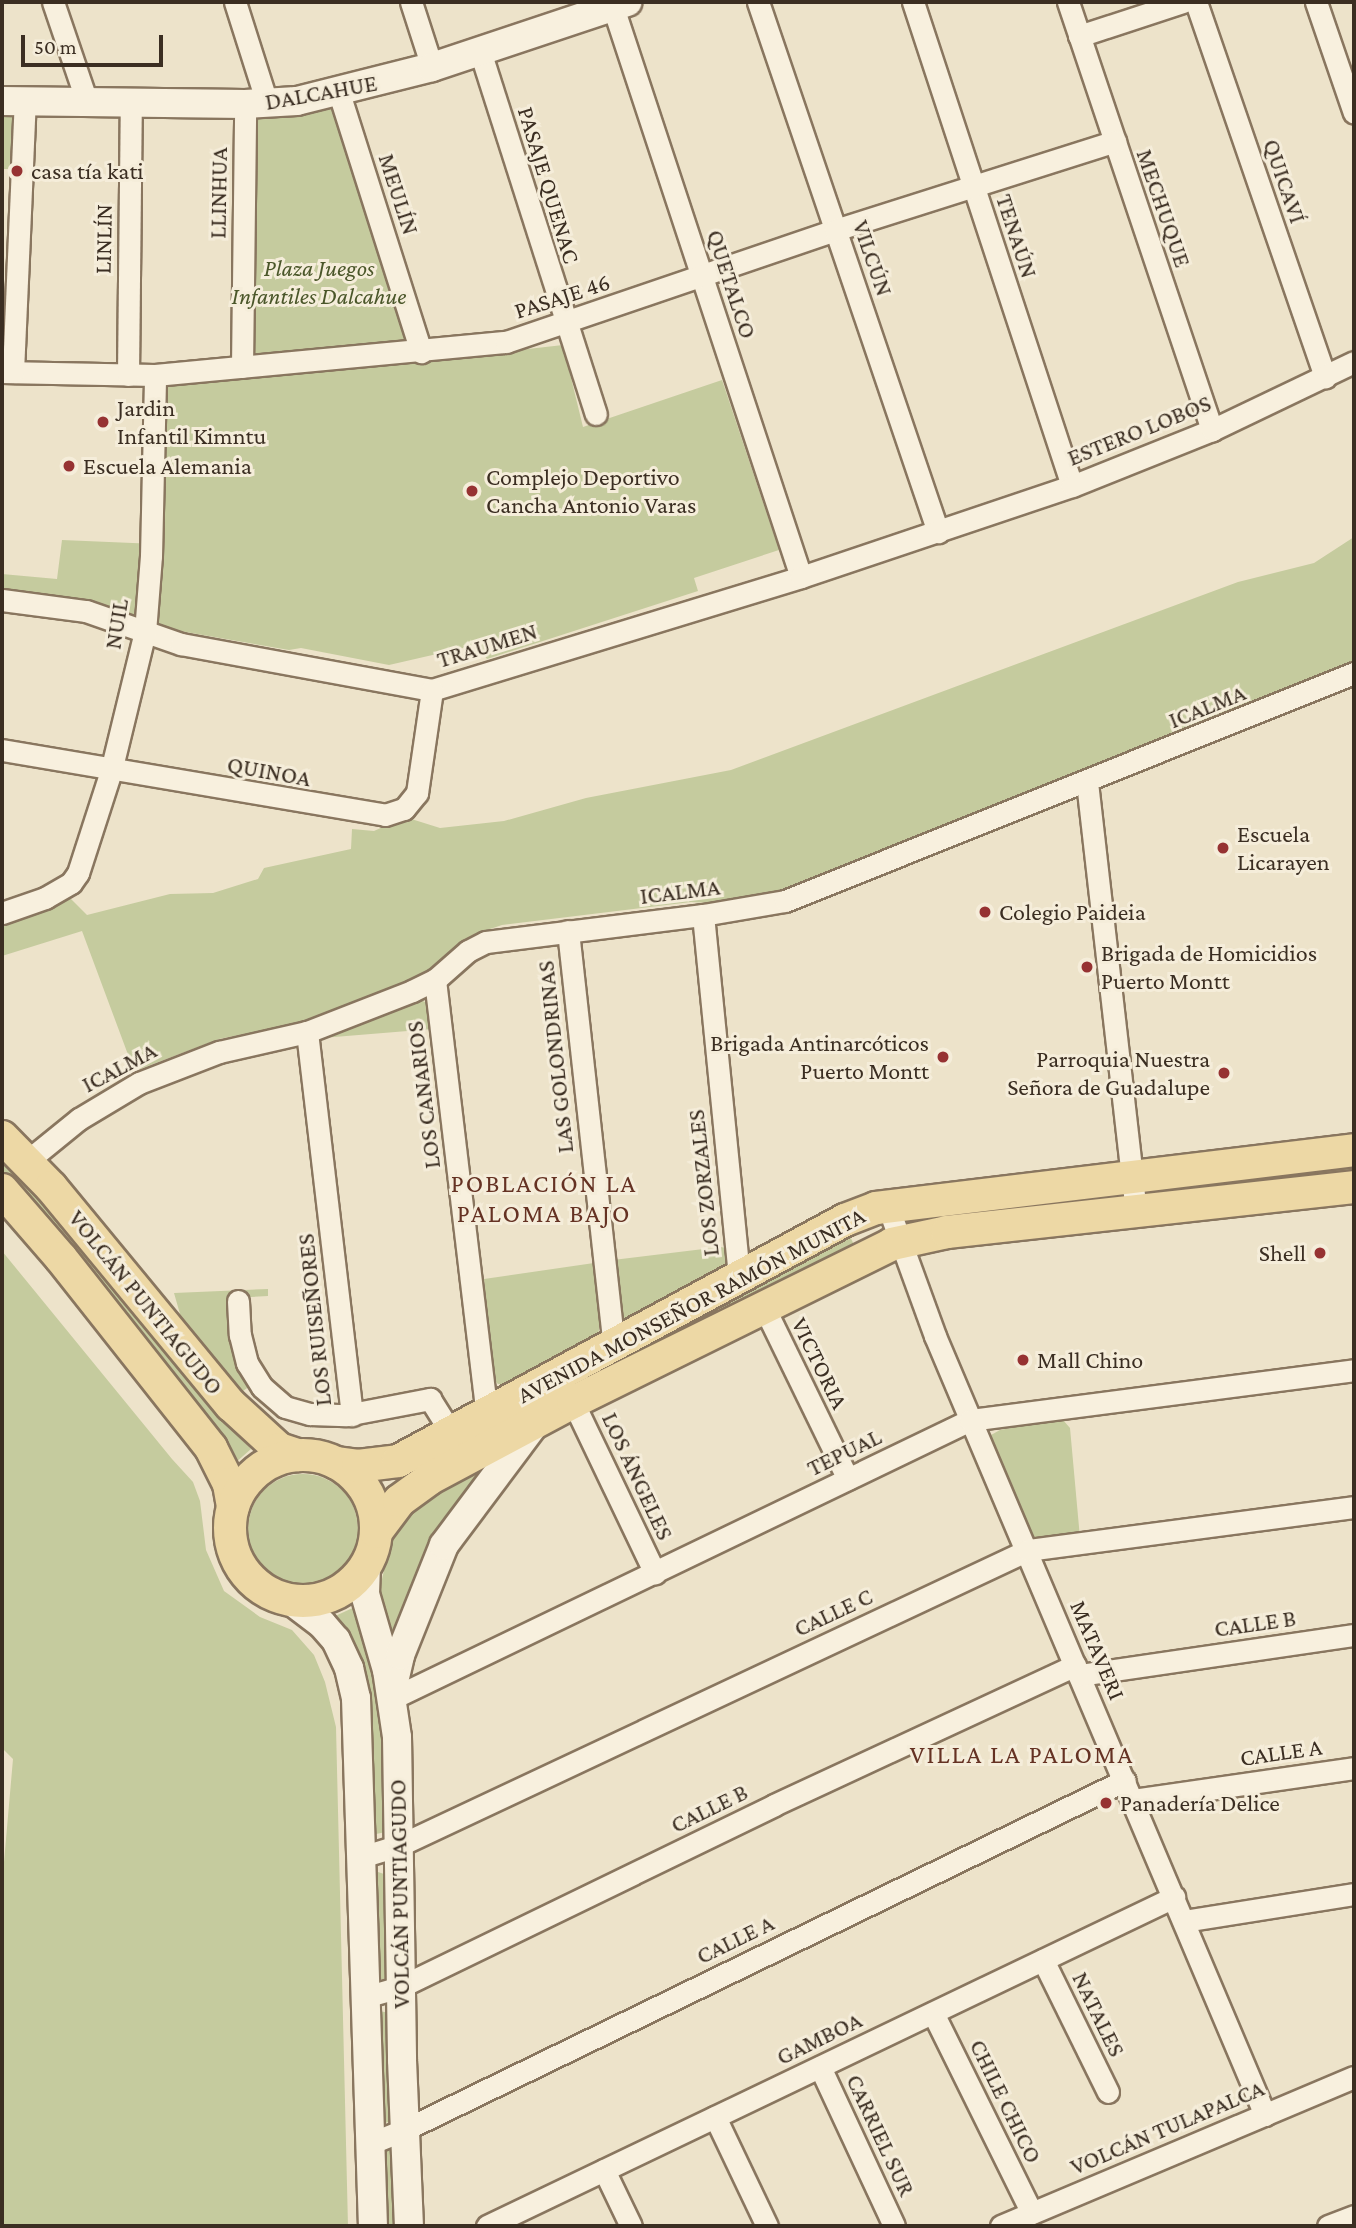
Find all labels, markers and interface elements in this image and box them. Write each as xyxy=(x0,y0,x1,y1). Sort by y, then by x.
scale bar xyxy=(24,21,166,65)
text: 50 m xyxy=(34,35,77,59)
street label: DALCAHUE xyxy=(263,68,379,116)
street label: PASAJE QUENAC xyxy=(511,103,587,267)
street label: QUICAVÍ xyxy=(1257,135,1313,227)
street label: MECHUQUE xyxy=(1130,145,1198,271)
street label: LLINHUA xyxy=(203,147,233,239)
street label: MEULÍN xyxy=(372,150,426,238)
place label: casa tía kati xyxy=(31,157,144,185)
marker: casa tía kati xyxy=(9,163,25,179)
street label: TENAÚN xyxy=(990,190,1044,282)
street label: LINLÍN xyxy=(88,204,118,274)
street label: VILCÚN xyxy=(847,216,899,300)
street label: QUETALCO xyxy=(701,226,763,342)
park label: Plaza Juegos Infantiles Dalcahue xyxy=(232,254,406,310)
street label: PASAJE 46 xyxy=(511,267,613,325)
street label: ESTERO LOBOS xyxy=(1063,388,1215,472)
place label: Jardin Infantil Kimntu xyxy=(117,394,266,450)
marker: Jardin Infantil Kimntu xyxy=(95,414,111,430)
place label: Escuela Alemania xyxy=(83,452,252,480)
marker: Escuela Alemania xyxy=(61,458,77,474)
place label: Complejo Deportivo Cancha Antonio Varas xyxy=(486,463,696,519)
marker: Complejo Deportivo Cancha Antonio Varas xyxy=(464,483,480,499)
street label: NUIL xyxy=(98,597,134,651)
street label: TRAUMEN xyxy=(433,616,541,674)
street label: ICALMA xyxy=(1164,678,1250,734)
street label: QUINOA xyxy=(225,749,313,793)
place label: Escuela Licarayen xyxy=(1237,820,1330,876)
marker: Escuela Licarayen xyxy=(1215,840,1231,856)
street label: ICALMA xyxy=(638,872,722,910)
place label: Colegio Paideia xyxy=(999,898,1146,926)
marker: Colegio Paideia xyxy=(977,904,993,920)
place label: Brigada de Homicidios Puerto Montt xyxy=(1101,939,1317,995)
street label: LAS GOLONDRINAS xyxy=(531,959,579,1155)
marker: Brigada de Homicidios Puerto Montt xyxy=(1079,959,1095,975)
street label: LOS CANARIOS xyxy=(400,1020,446,1170)
place label: Brigada Antinarcóticos Puerto Montt xyxy=(710,1029,929,1085)
street label: ICALMA xyxy=(77,1035,161,1099)
place label: Parroquia Nuestra Señora de Guadalupe xyxy=(1007,1045,1210,1101)
marker: Brigada Antinarcóticos Puerto Montt xyxy=(935,1049,951,1065)
marker: Parroquia Nuestra Señora de Guadalupe xyxy=(1216,1065,1232,1081)
street label: LOS ZORZALES xyxy=(681,1108,725,1258)
district label: POBLACIÓN LA PALOMA BAJO xyxy=(452,1168,636,1230)
street label: AVENIDA MONSEÑOR RAMÓN MUNITA xyxy=(512,1201,870,1409)
street label: VOLCÁN PUNTIAGUDO xyxy=(63,1204,229,1400)
street label: LOS RUISEÑORES xyxy=(291,1232,337,1408)
place label: Shell xyxy=(1259,1239,1306,1267)
marker: Shell xyxy=(1312,1245,1328,1261)
street label: VICTORIA xyxy=(786,1313,854,1413)
place label: Mall Chino xyxy=(1037,1346,1143,1374)
marker: Mall Chino xyxy=(1015,1352,1031,1368)
street label: LOS ÁNGELES xyxy=(596,1408,680,1544)
street label: TEPUAL xyxy=(802,1422,886,1482)
street label: CALLE C xyxy=(789,1581,877,1643)
street label: MATAVERI xyxy=(1064,1596,1132,1704)
street label: CALLE B xyxy=(1212,1603,1298,1643)
street label: CALLE A xyxy=(1238,1732,1324,1772)
district label: VILLA LA PALOMA xyxy=(912,1739,1132,1771)
street label: CALLE B xyxy=(666,1777,752,1839)
street label: VOLCÁN PUNTIAGUDO xyxy=(383,1779,415,2009)
place label: Panadería Delice xyxy=(1120,1789,1280,1817)
marker: Panadería Delice xyxy=(1098,1795,1114,1811)
street label: CALLE A xyxy=(692,1908,778,1970)
street label: NATALES xyxy=(1066,1967,1132,2061)
street label: GAMBOA xyxy=(772,2005,866,2071)
street label: CHILE CHICO xyxy=(964,2034,1048,2168)
street label: CARRIEL SUR xyxy=(840,2070,922,2200)
street label: VOLCÁN TULAPALCA xyxy=(1066,2073,1268,2181)

